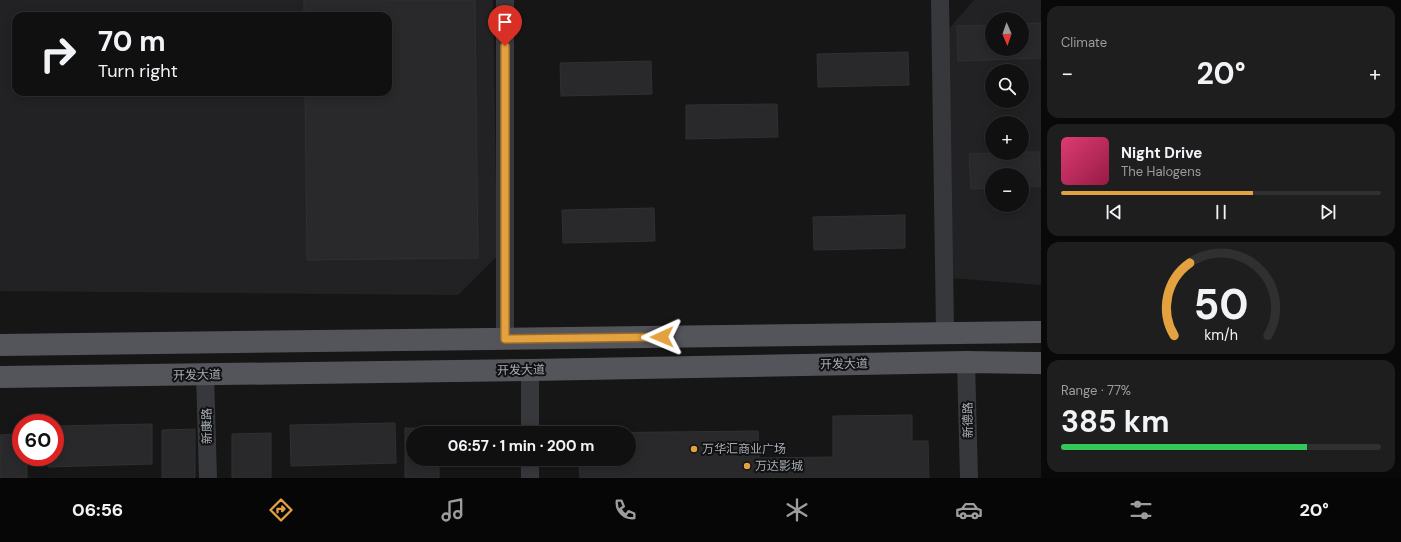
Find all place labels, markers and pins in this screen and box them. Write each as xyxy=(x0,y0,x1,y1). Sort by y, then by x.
pin xyxy=(488,5,522,46)
place label: 万华汇商业广场 xyxy=(702,441,786,457)
marker: 万华汇商业广场 xyxy=(689,444,699,454)
place label: 万达影城 xyxy=(755,458,803,474)
marker: 万达影城 xyxy=(742,461,752,471)

